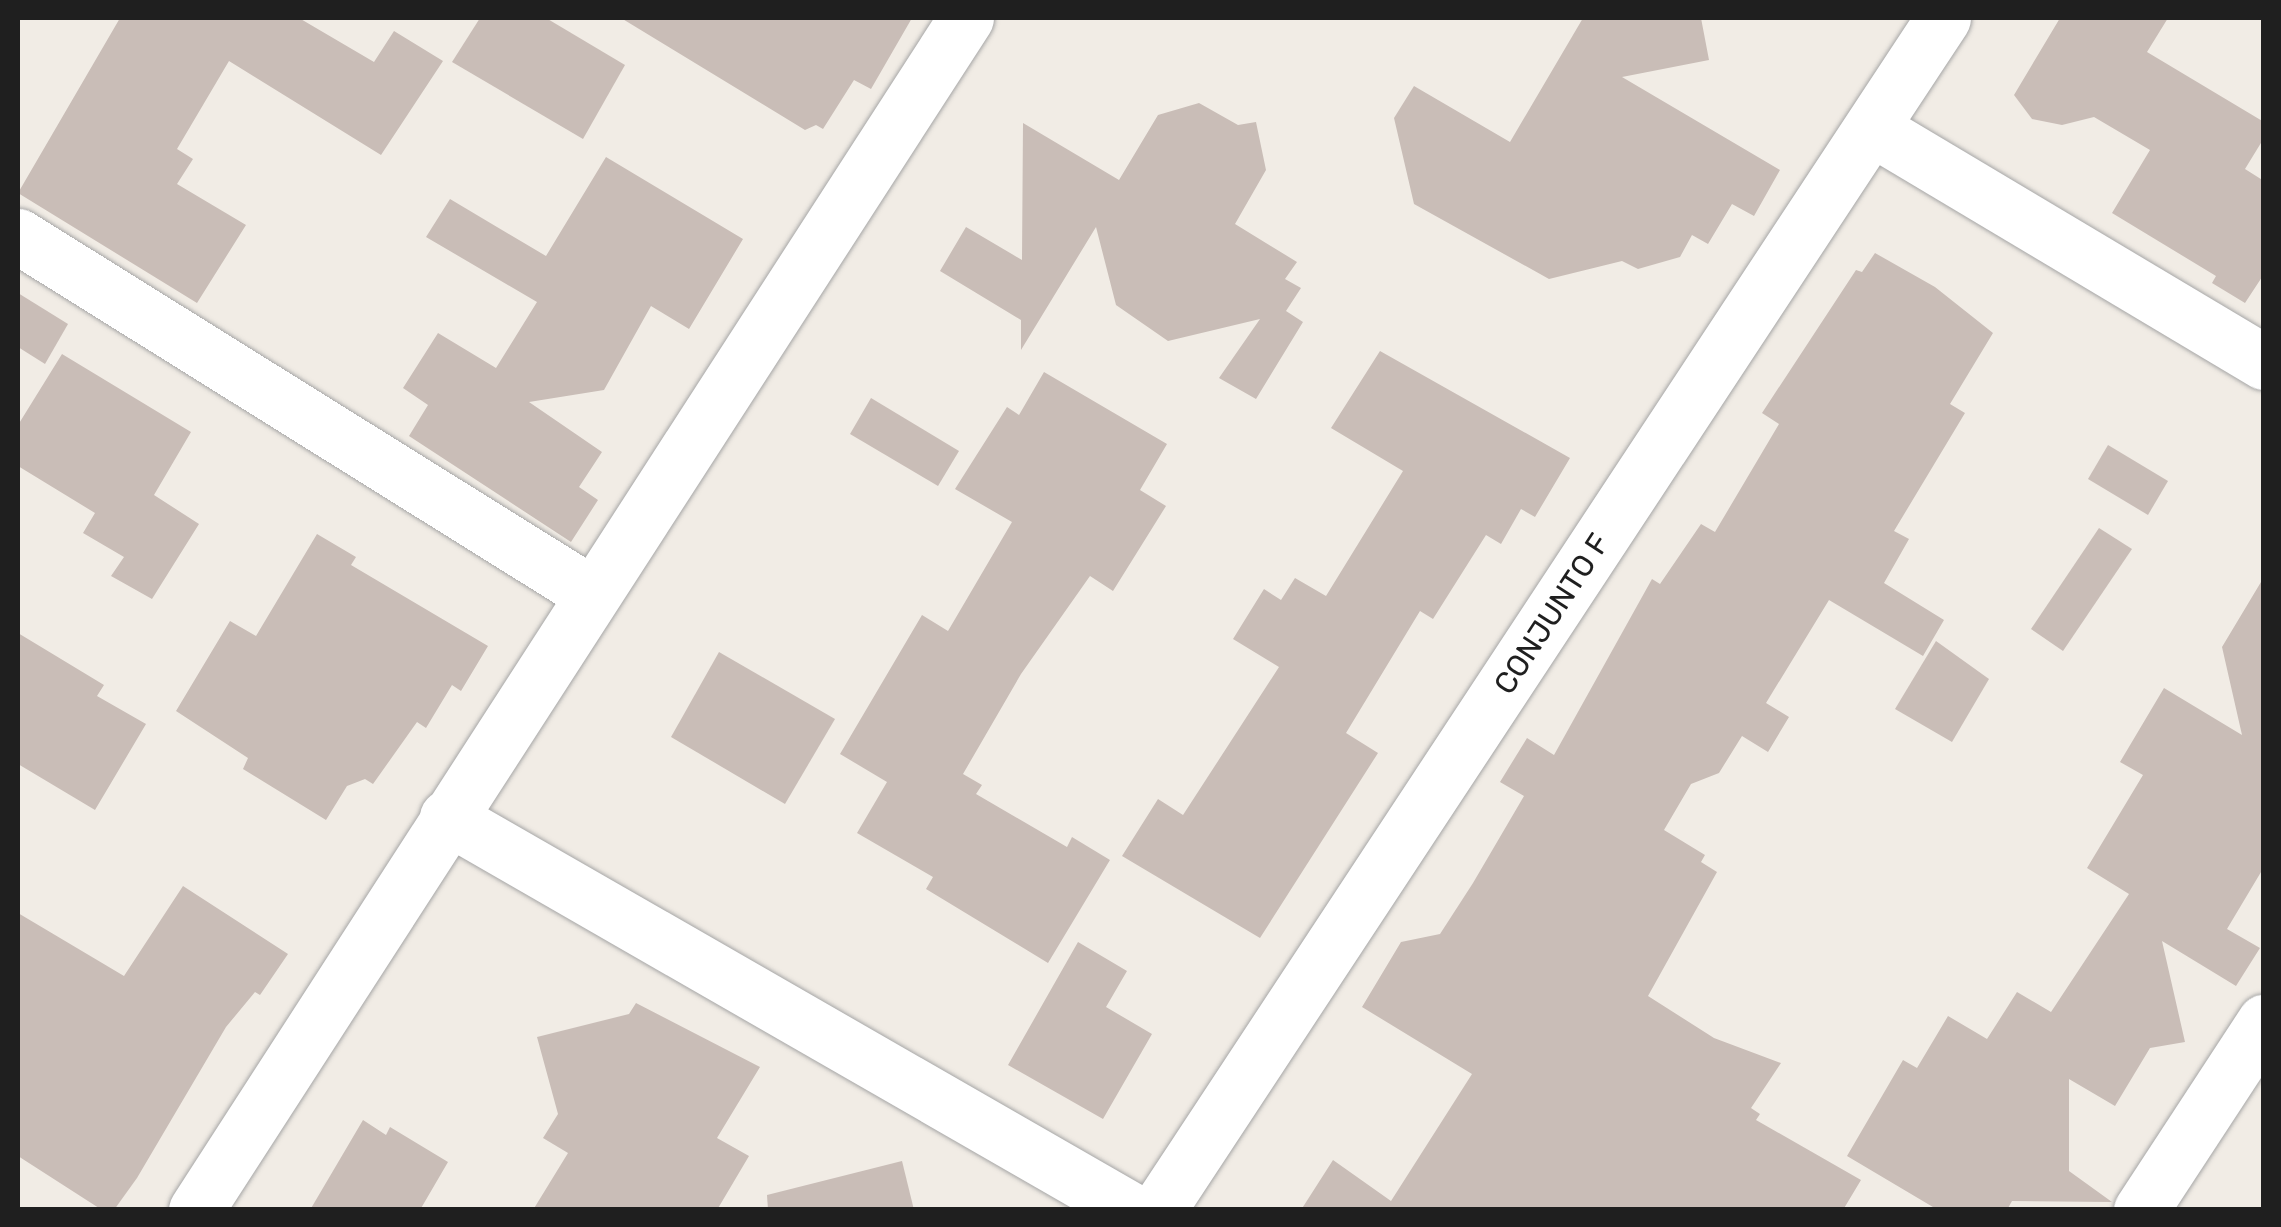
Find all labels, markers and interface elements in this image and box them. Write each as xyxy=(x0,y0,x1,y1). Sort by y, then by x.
street label: CONJUNTO F xyxy=(1487,527,1617,701)

